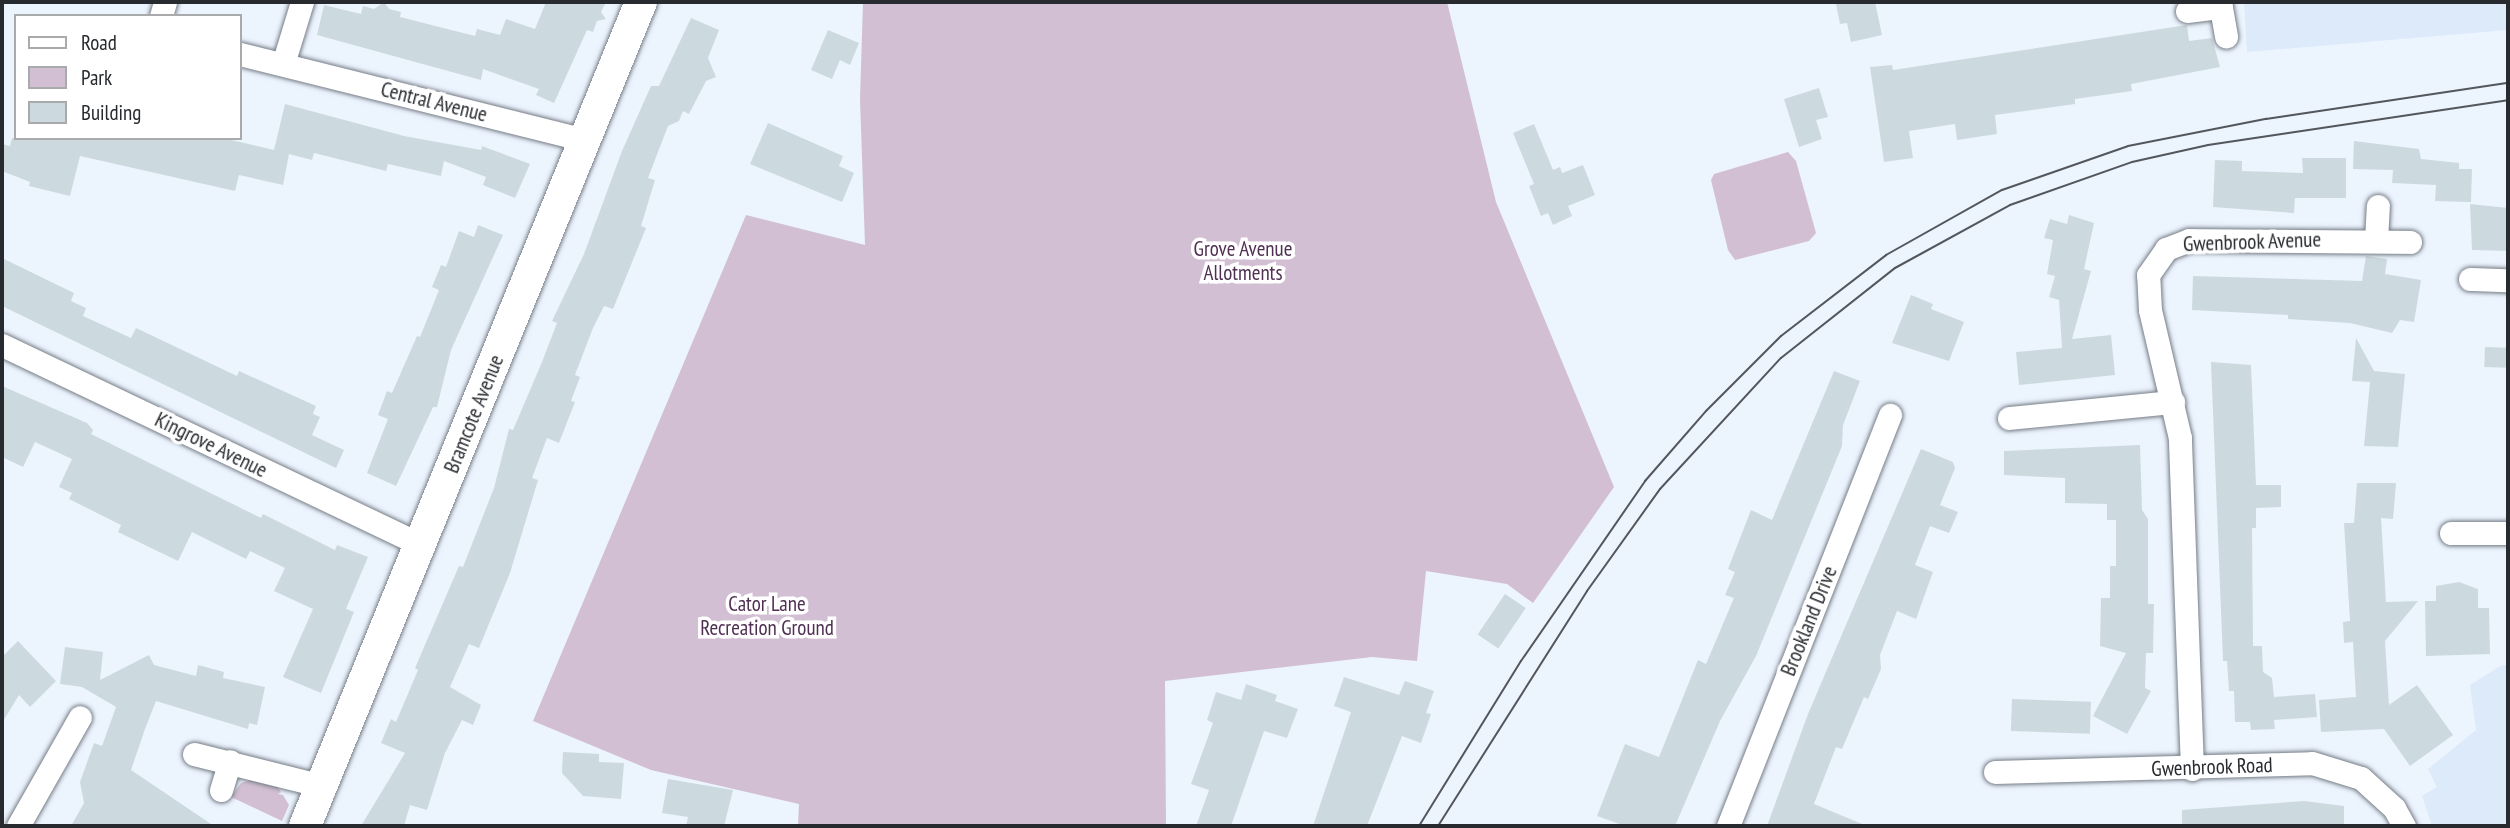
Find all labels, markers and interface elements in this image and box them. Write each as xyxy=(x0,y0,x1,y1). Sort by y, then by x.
legend xyxy=(14,14,242,140)
text: Road xyxy=(81,29,117,56)
text: Park xyxy=(81,64,112,91)
street label: Central Avenue xyxy=(378,77,490,127)
text: Building xyxy=(81,99,141,126)
street label: Gwenbrook Avenue xyxy=(2182,227,2322,257)
park label: Grove Avenue Allotments xyxy=(1193,236,1293,286)
street label: Bramcote Avenue xyxy=(439,351,509,477)
street label: Kingrove Avenue xyxy=(151,407,271,483)
street label: Brookland Drive xyxy=(1776,562,1842,680)
park label: Cator Lane Recreation Ground xyxy=(700,591,834,641)
street label: Gwenbrook Road xyxy=(2151,752,2273,782)

